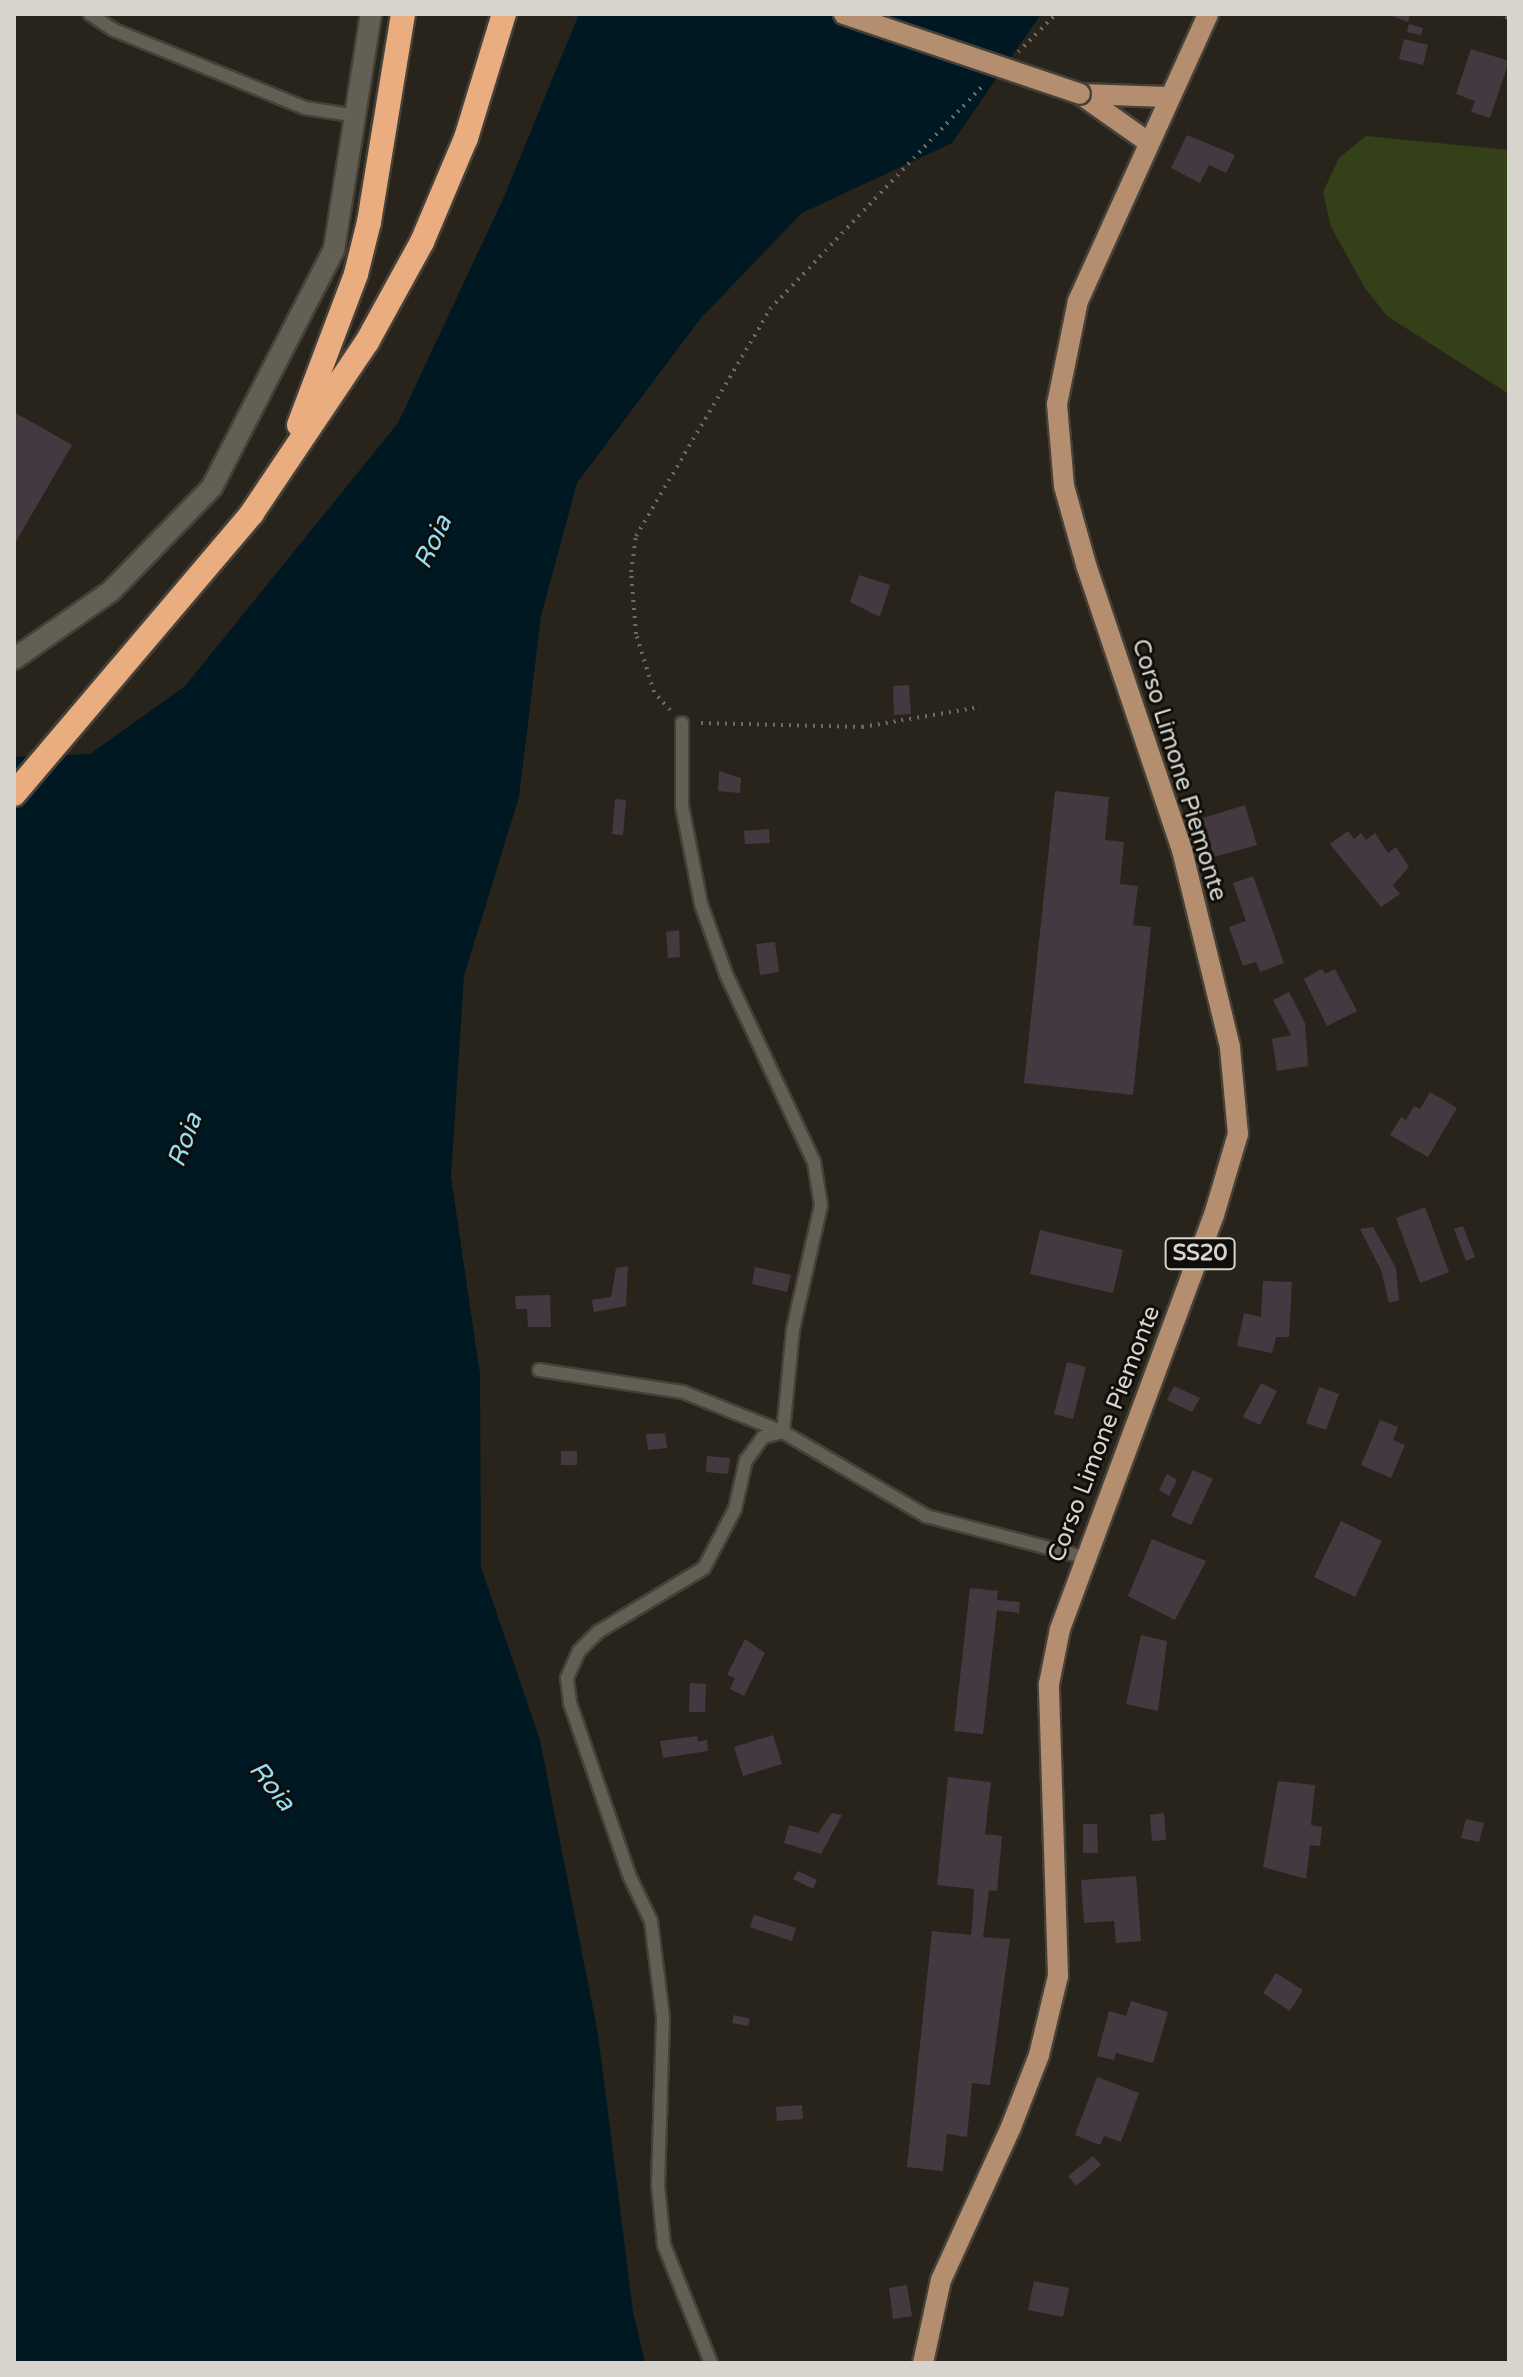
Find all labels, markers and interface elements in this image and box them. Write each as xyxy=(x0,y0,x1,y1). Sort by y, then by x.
water label: Roia xyxy=(407,510,459,574)
street label: Corso Limone Piemonte xyxy=(1125,636,1233,904)
water label: Roia xyxy=(161,1109,209,1171)
road number: SS20 xyxy=(1164,1236,1236,1272)
street label: Corso Limone Piemonte xyxy=(1042,1302,1166,1566)
water label: Roia xyxy=(242,1755,302,1817)

